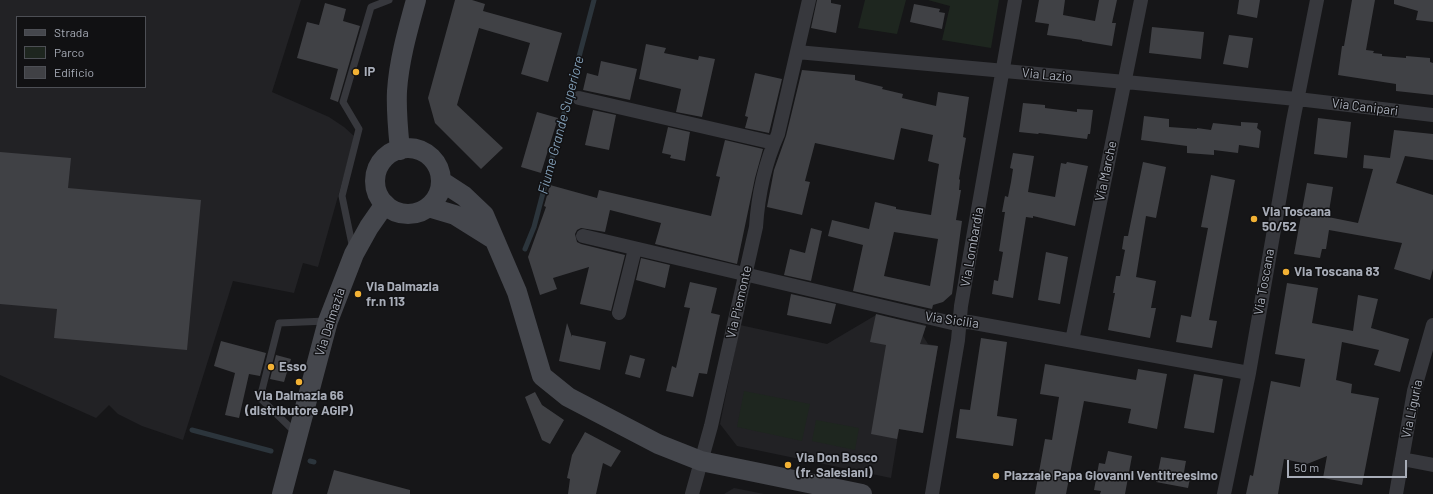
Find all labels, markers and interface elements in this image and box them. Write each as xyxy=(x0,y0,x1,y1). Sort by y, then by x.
legend xyxy=(16,16,146,88)
text: Strada xyxy=(54,25,89,39)
text: Parco xyxy=(54,45,84,59)
water label: Fiume Grande Superiore xyxy=(534,54,588,196)
place label: IP xyxy=(364,64,375,80)
text: Edificio xyxy=(54,65,94,79)
street label: Via Lazio xyxy=(1021,65,1073,85)
marker: IP xyxy=(351,67,361,77)
street label: Via Canipari xyxy=(1331,95,1399,119)
street label: Via Marche xyxy=(1092,139,1120,203)
place label: Via Toscana 50/52 xyxy=(1262,204,1331,235)
street label: Via Lombardia xyxy=(957,206,987,288)
marker: Via Toscana 50/52 xyxy=(1249,214,1259,224)
street label: Via Toscana xyxy=(1250,248,1278,316)
street label: Via Piemonte xyxy=(723,264,755,340)
place label: Via Toscana 83 xyxy=(1294,264,1380,280)
marker: Via Toscana 83 xyxy=(1281,267,1291,277)
place label: Via Dalmazia fr.n 113 xyxy=(366,279,439,310)
street label: Via Dalmazia xyxy=(312,286,348,358)
marker: Via Dalmazia fr.n 113 xyxy=(353,289,363,299)
street label: Via Sicilia xyxy=(924,309,980,331)
place label: Esso xyxy=(279,359,307,375)
marker: Esso xyxy=(266,362,276,372)
marker: Via Dalmazia 66 (distributore AGIP) xyxy=(294,377,304,387)
street label: Via Liguria xyxy=(1398,378,1426,440)
place label: Via Dalmazia 66 (distributore AGIP) xyxy=(245,388,353,419)
place label: Via Don Bosco (fr. Salesiani) xyxy=(796,450,878,481)
scale bar xyxy=(1289,452,1409,478)
marker: Via Don Bosco (fr. Salesiani) xyxy=(783,460,793,470)
text: 50 m xyxy=(1294,460,1319,474)
place label: Piazzale Papa Giovanni Ventitreesimo xyxy=(1004,468,1218,484)
marker: Piazzale Papa Giovanni Ventitreesimo xyxy=(991,471,1001,481)

